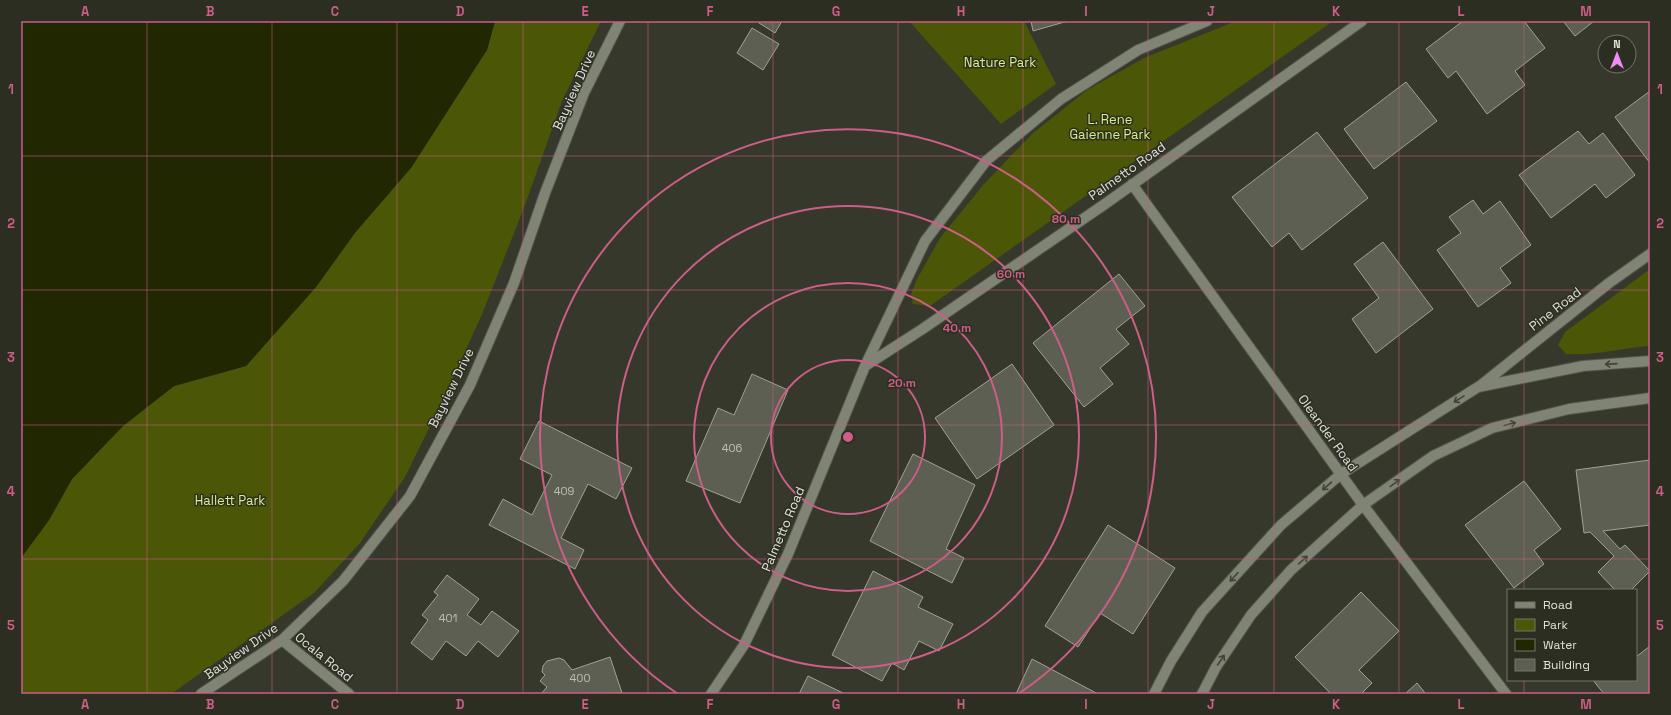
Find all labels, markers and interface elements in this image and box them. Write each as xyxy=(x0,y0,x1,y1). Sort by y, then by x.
text: A xyxy=(81,3,90,20)
text: B xyxy=(206,3,215,20)
text: C xyxy=(331,3,339,20)
text: D xyxy=(456,3,465,20)
text: E xyxy=(581,3,589,20)
text: F xyxy=(707,3,714,20)
text: G xyxy=(832,3,840,20)
text: H xyxy=(957,3,965,20)
text: I xyxy=(1084,3,1088,20)
text: J xyxy=(1207,3,1215,20)
text: K xyxy=(1332,3,1341,20)
text: L xyxy=(1457,3,1465,20)
text: M xyxy=(1580,3,1592,20)
north arrow xyxy=(1597,34,1637,74)
text: N xyxy=(1613,37,1621,51)
street label: Bayview Drive xyxy=(549,47,599,133)
park label: Nature Park xyxy=(964,54,1036,71)
text: 1 xyxy=(8,81,14,98)
text: 1 xyxy=(1657,81,1663,98)
park label: L. Rene Gaienne Park xyxy=(1070,111,1150,143)
street label: Palmetto Road xyxy=(1085,138,1169,204)
text: 80 m xyxy=(1052,211,1080,227)
text: 2 xyxy=(7,215,15,232)
text: 2 xyxy=(1656,215,1664,232)
text: 60 m xyxy=(997,266,1025,282)
street label: Pine Road xyxy=(1525,283,1585,335)
text: 40 m xyxy=(943,320,971,336)
street label: Bayview Drive xyxy=(424,345,478,431)
text: 3 xyxy=(7,349,15,366)
text: 3 xyxy=(1656,349,1664,366)
one-way arrow xyxy=(1605,360,1618,367)
text: 20 m xyxy=(888,375,916,391)
street label: Oleander Road xyxy=(1294,391,1362,475)
one-way arrow xyxy=(1453,396,1465,404)
one-way arrow xyxy=(1503,419,1516,427)
centre of rings xyxy=(841,430,855,444)
house number: 406 xyxy=(722,441,743,455)
one-way arrow xyxy=(1390,479,1401,487)
one-way arrow xyxy=(1322,482,1332,491)
text: 4 xyxy=(7,483,15,500)
text: 4 xyxy=(1656,483,1664,500)
house number: 409 xyxy=(554,484,575,498)
street label: Palmetto Road xyxy=(757,484,809,574)
park label: Hallett Park xyxy=(195,492,265,509)
one-way arrow xyxy=(1298,555,1308,565)
one-way arrow xyxy=(1230,571,1239,581)
legend xyxy=(1507,589,1637,681)
text: Road xyxy=(1543,597,1572,613)
house number: 401 xyxy=(439,611,457,625)
text: 5 xyxy=(7,617,15,634)
text: Park xyxy=(1543,617,1568,633)
text: 5 xyxy=(1656,617,1664,634)
street label: Bayview Drive xyxy=(201,619,281,683)
street label: Ocala Road xyxy=(292,628,356,686)
text: Water xyxy=(1543,637,1577,653)
one-way arrow xyxy=(1217,654,1225,666)
text: Building xyxy=(1543,657,1590,673)
house number: 400 xyxy=(570,671,590,685)
text: A xyxy=(81,696,90,713)
text: B xyxy=(206,696,215,713)
text: C xyxy=(331,696,339,713)
text: D xyxy=(456,696,465,713)
text: E xyxy=(581,696,589,713)
text: F xyxy=(707,696,714,713)
text: G xyxy=(832,696,840,713)
text: H xyxy=(957,696,965,713)
text: I xyxy=(1084,696,1088,713)
text: J xyxy=(1207,696,1215,713)
text: K xyxy=(1332,696,1341,713)
text: L xyxy=(1457,696,1465,713)
text: M xyxy=(1580,696,1592,713)

